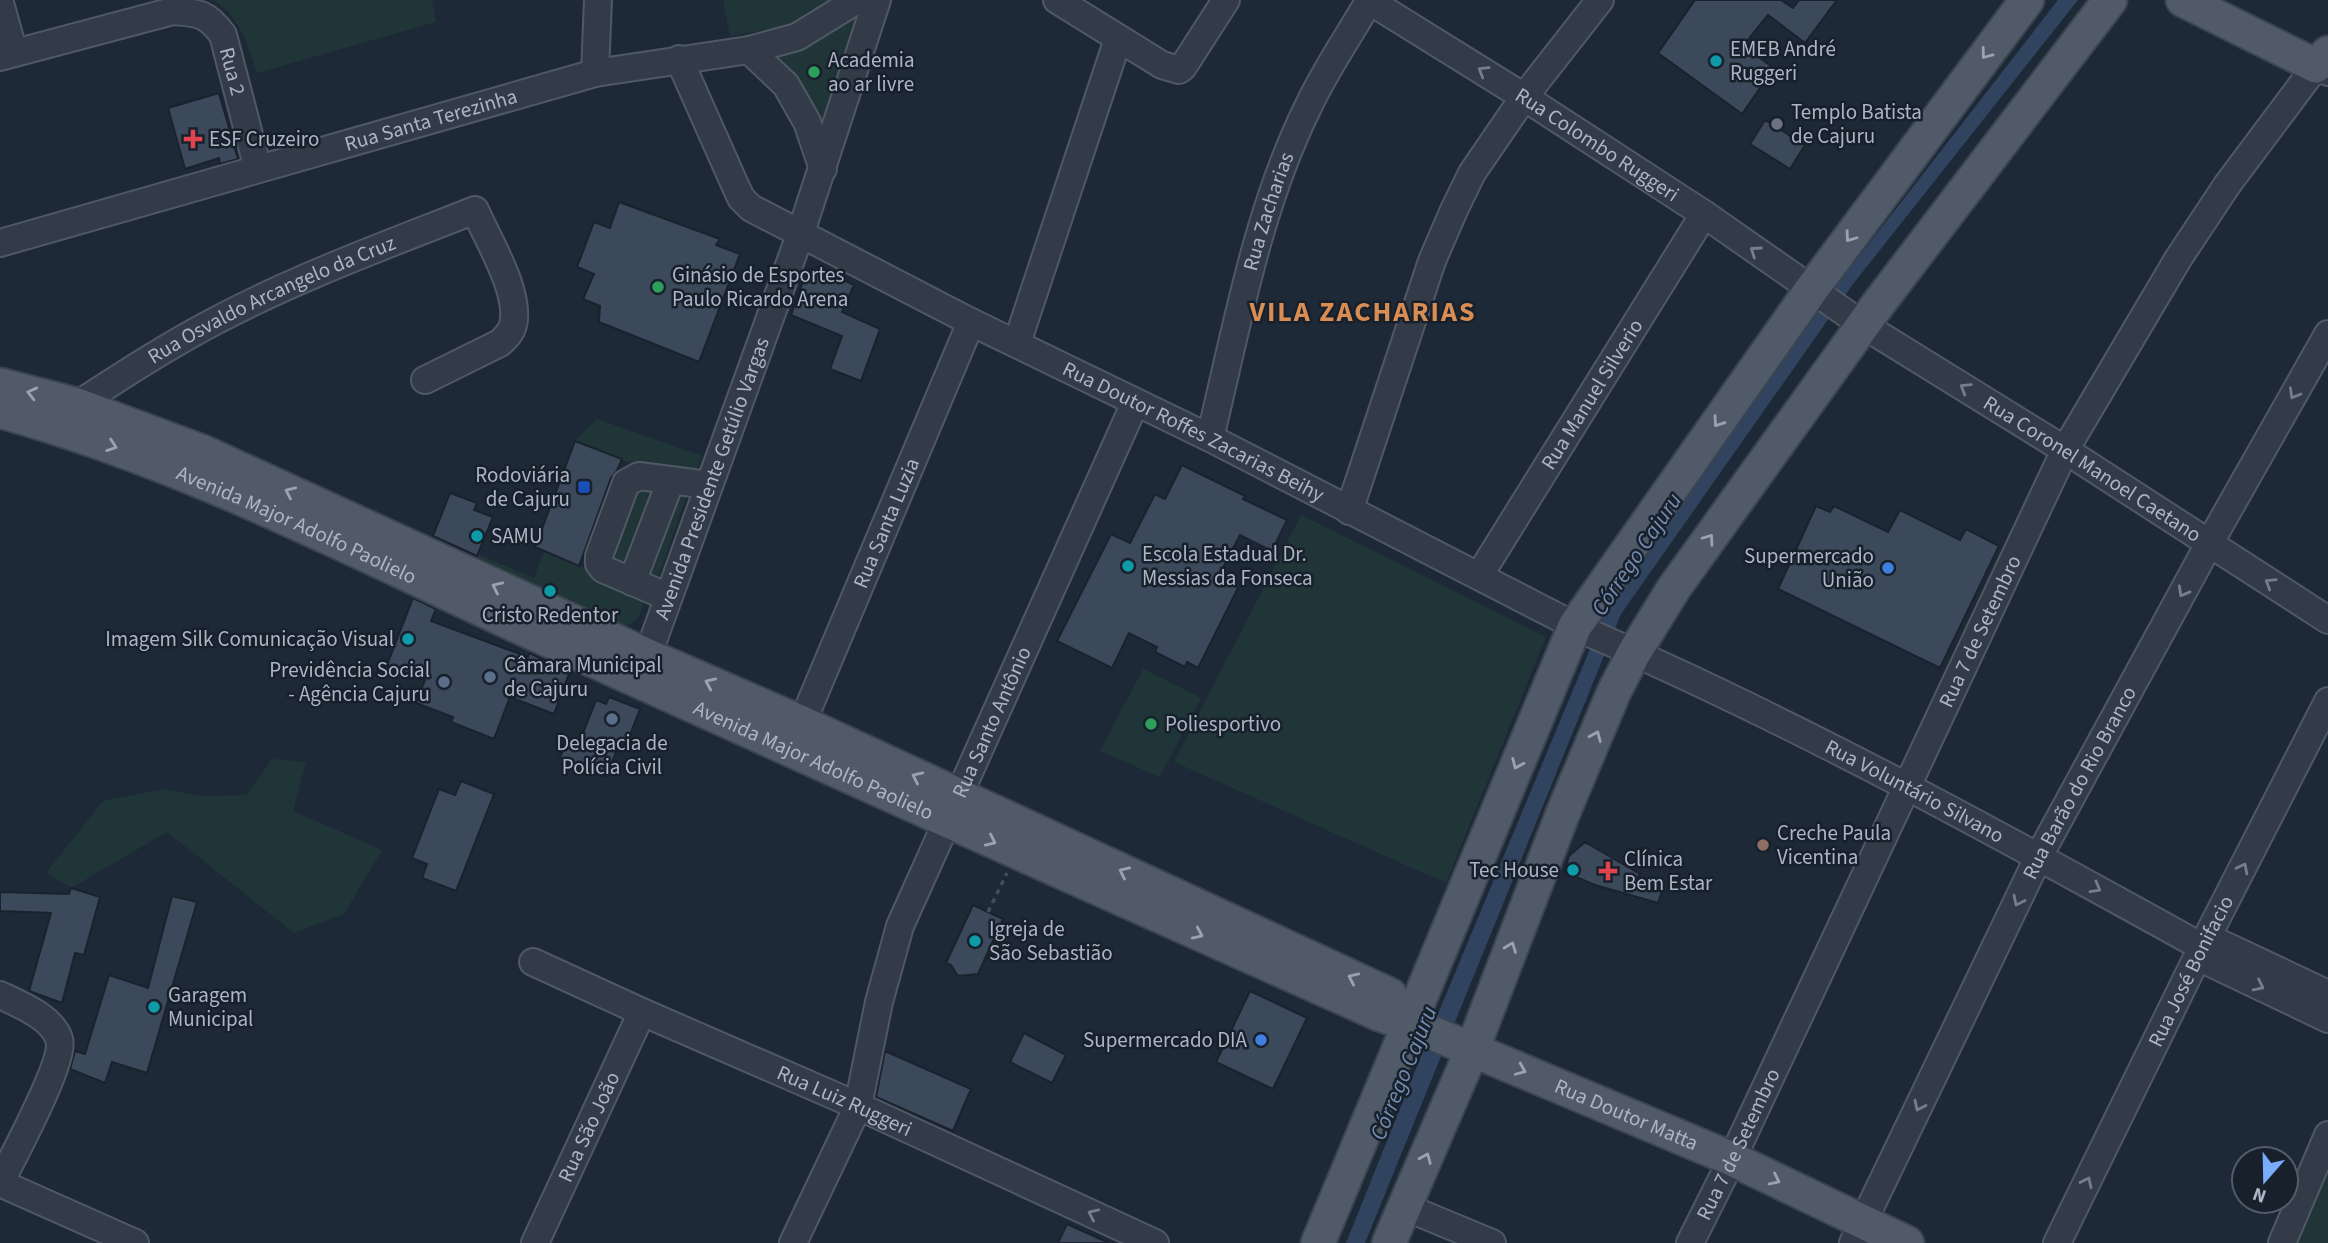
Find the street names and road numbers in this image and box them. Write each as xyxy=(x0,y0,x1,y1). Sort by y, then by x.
street label: Rua 2 xyxy=(212,44,253,99)
street label: Rua Colombo Ruggeri xyxy=(1509,80,1685,209)
street label: Rua Santa Terezinha xyxy=(341,81,521,159)
street label: Rua Zacharias xyxy=(1235,147,1302,274)
street label: Rua Osvaldo Arcangelo da Cruz xyxy=(142,228,400,371)
street label: Rua Manuel Silverio xyxy=(1534,313,1650,476)
street label: Avenida Presidente Getúlio Vargas xyxy=(647,333,777,624)
street label: Rua Doutor Roffes Zacarias Beihy xyxy=(1057,354,1330,509)
street label: Rua Coronel Manoel Caetano xyxy=(1978,388,2207,549)
street label: Rua Santa Luzia xyxy=(845,453,927,593)
street label: Avenida Major Adolfo Paolielo xyxy=(172,458,422,592)
street label: Rua 7 de Setembro xyxy=(1931,550,2029,712)
street label: Rua Santo Antônio xyxy=(944,642,1039,803)
street label: Rua Barão do Rio Branco xyxy=(2015,681,2144,884)
street label: Avenida Major Adolfo Paolielo xyxy=(689,693,938,827)
street label: Rua Voluntário Silvano xyxy=(1820,732,2009,851)
street label: Rua José Bonifacio xyxy=(2140,890,2241,1052)
street label: Rua Luiz Ruggeri xyxy=(772,1058,917,1144)
street label: Rua 7 de Setembro xyxy=(1689,1063,1788,1225)
street label: Rua São João xyxy=(550,1067,627,1187)
street label: Rua Doutor Matta xyxy=(1550,1071,1703,1158)

